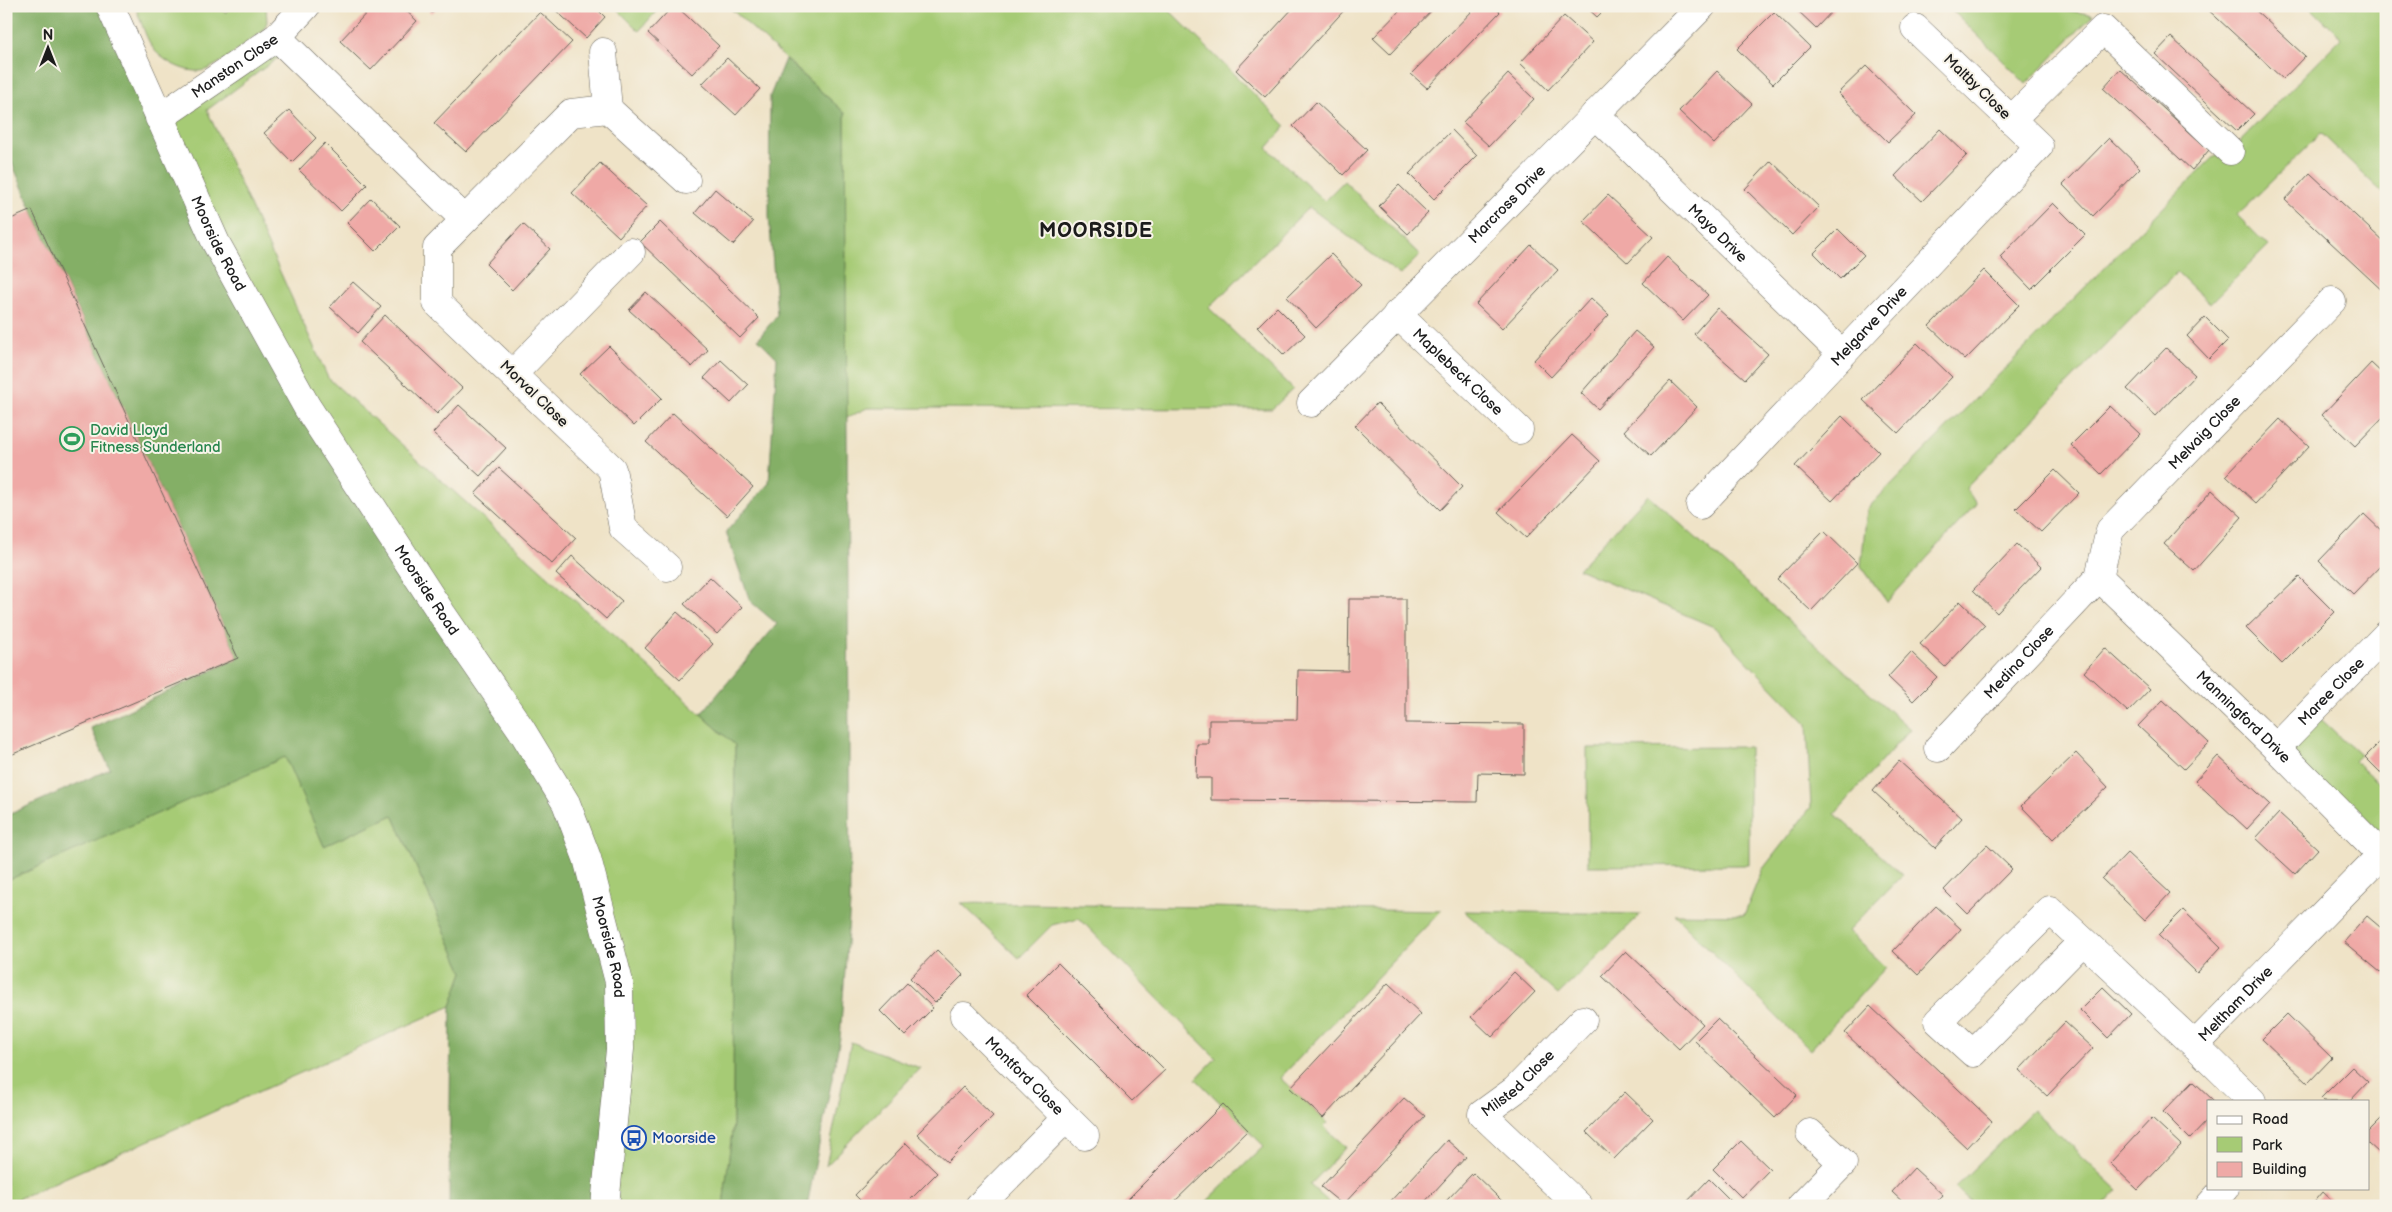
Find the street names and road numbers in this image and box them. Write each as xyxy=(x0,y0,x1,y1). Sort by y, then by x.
street label: Manston Close xyxy=(188,29,282,102)
street label: Maltby Close xyxy=(1939,50,2015,124)
street label: Marcross Drive xyxy=(1464,161,1550,247)
street label: Moorside Road xyxy=(187,193,250,294)
street label: Mayo Drive xyxy=(1684,200,1752,266)
street label: Melgarve Drive xyxy=(1827,282,1911,370)
street label: Maplebeck Close xyxy=(1409,324,1507,419)
street label: Morval Close xyxy=(496,356,573,432)
street label: Melvaig Close xyxy=(2164,391,2245,473)
street label: Moorside Road xyxy=(390,541,463,639)
street label: Medina Close xyxy=(1980,621,2058,703)
street label: Maree Close xyxy=(2294,653,2368,729)
street label: Manningford Drive xyxy=(2192,666,2295,767)
street label: Moorside Road xyxy=(588,894,629,998)
street label: Meltham Drive xyxy=(2194,962,2277,1046)
street label: Montford Close xyxy=(981,1033,1068,1119)
street label: Milsted Close xyxy=(1478,1046,1558,1121)

